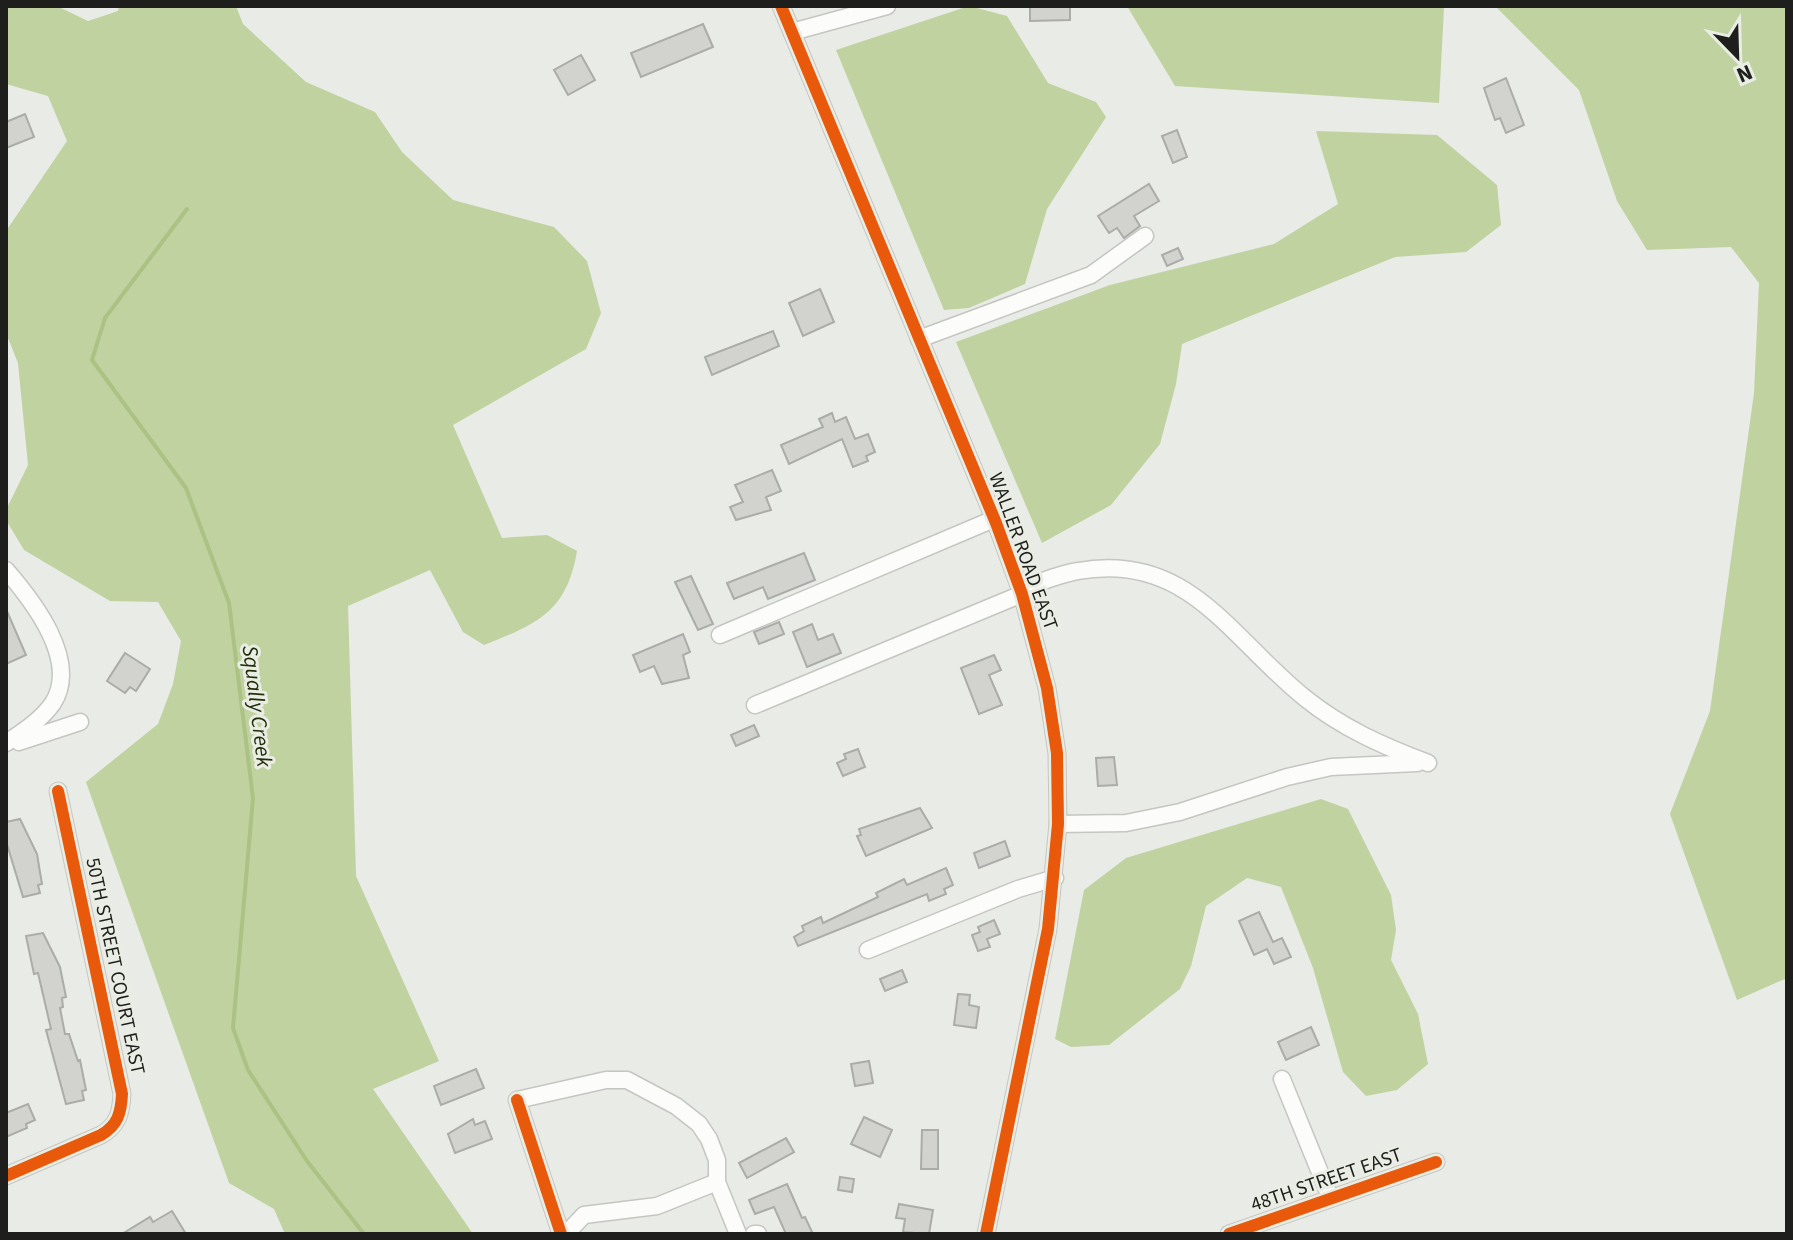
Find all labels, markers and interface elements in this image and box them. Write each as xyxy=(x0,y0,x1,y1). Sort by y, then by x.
north arrow xyxy=(1697,16,1777,96)
text: N xyxy=(1731,56,1757,91)
street label: WALLER ROAD EAST xyxy=(982,469,1065,634)
water label: Squally Creek xyxy=(234,643,280,769)
street label: 50TH STREET COURT EAST xyxy=(78,855,152,1078)
street label: 48TH STREET EAST xyxy=(1247,1141,1406,1219)

